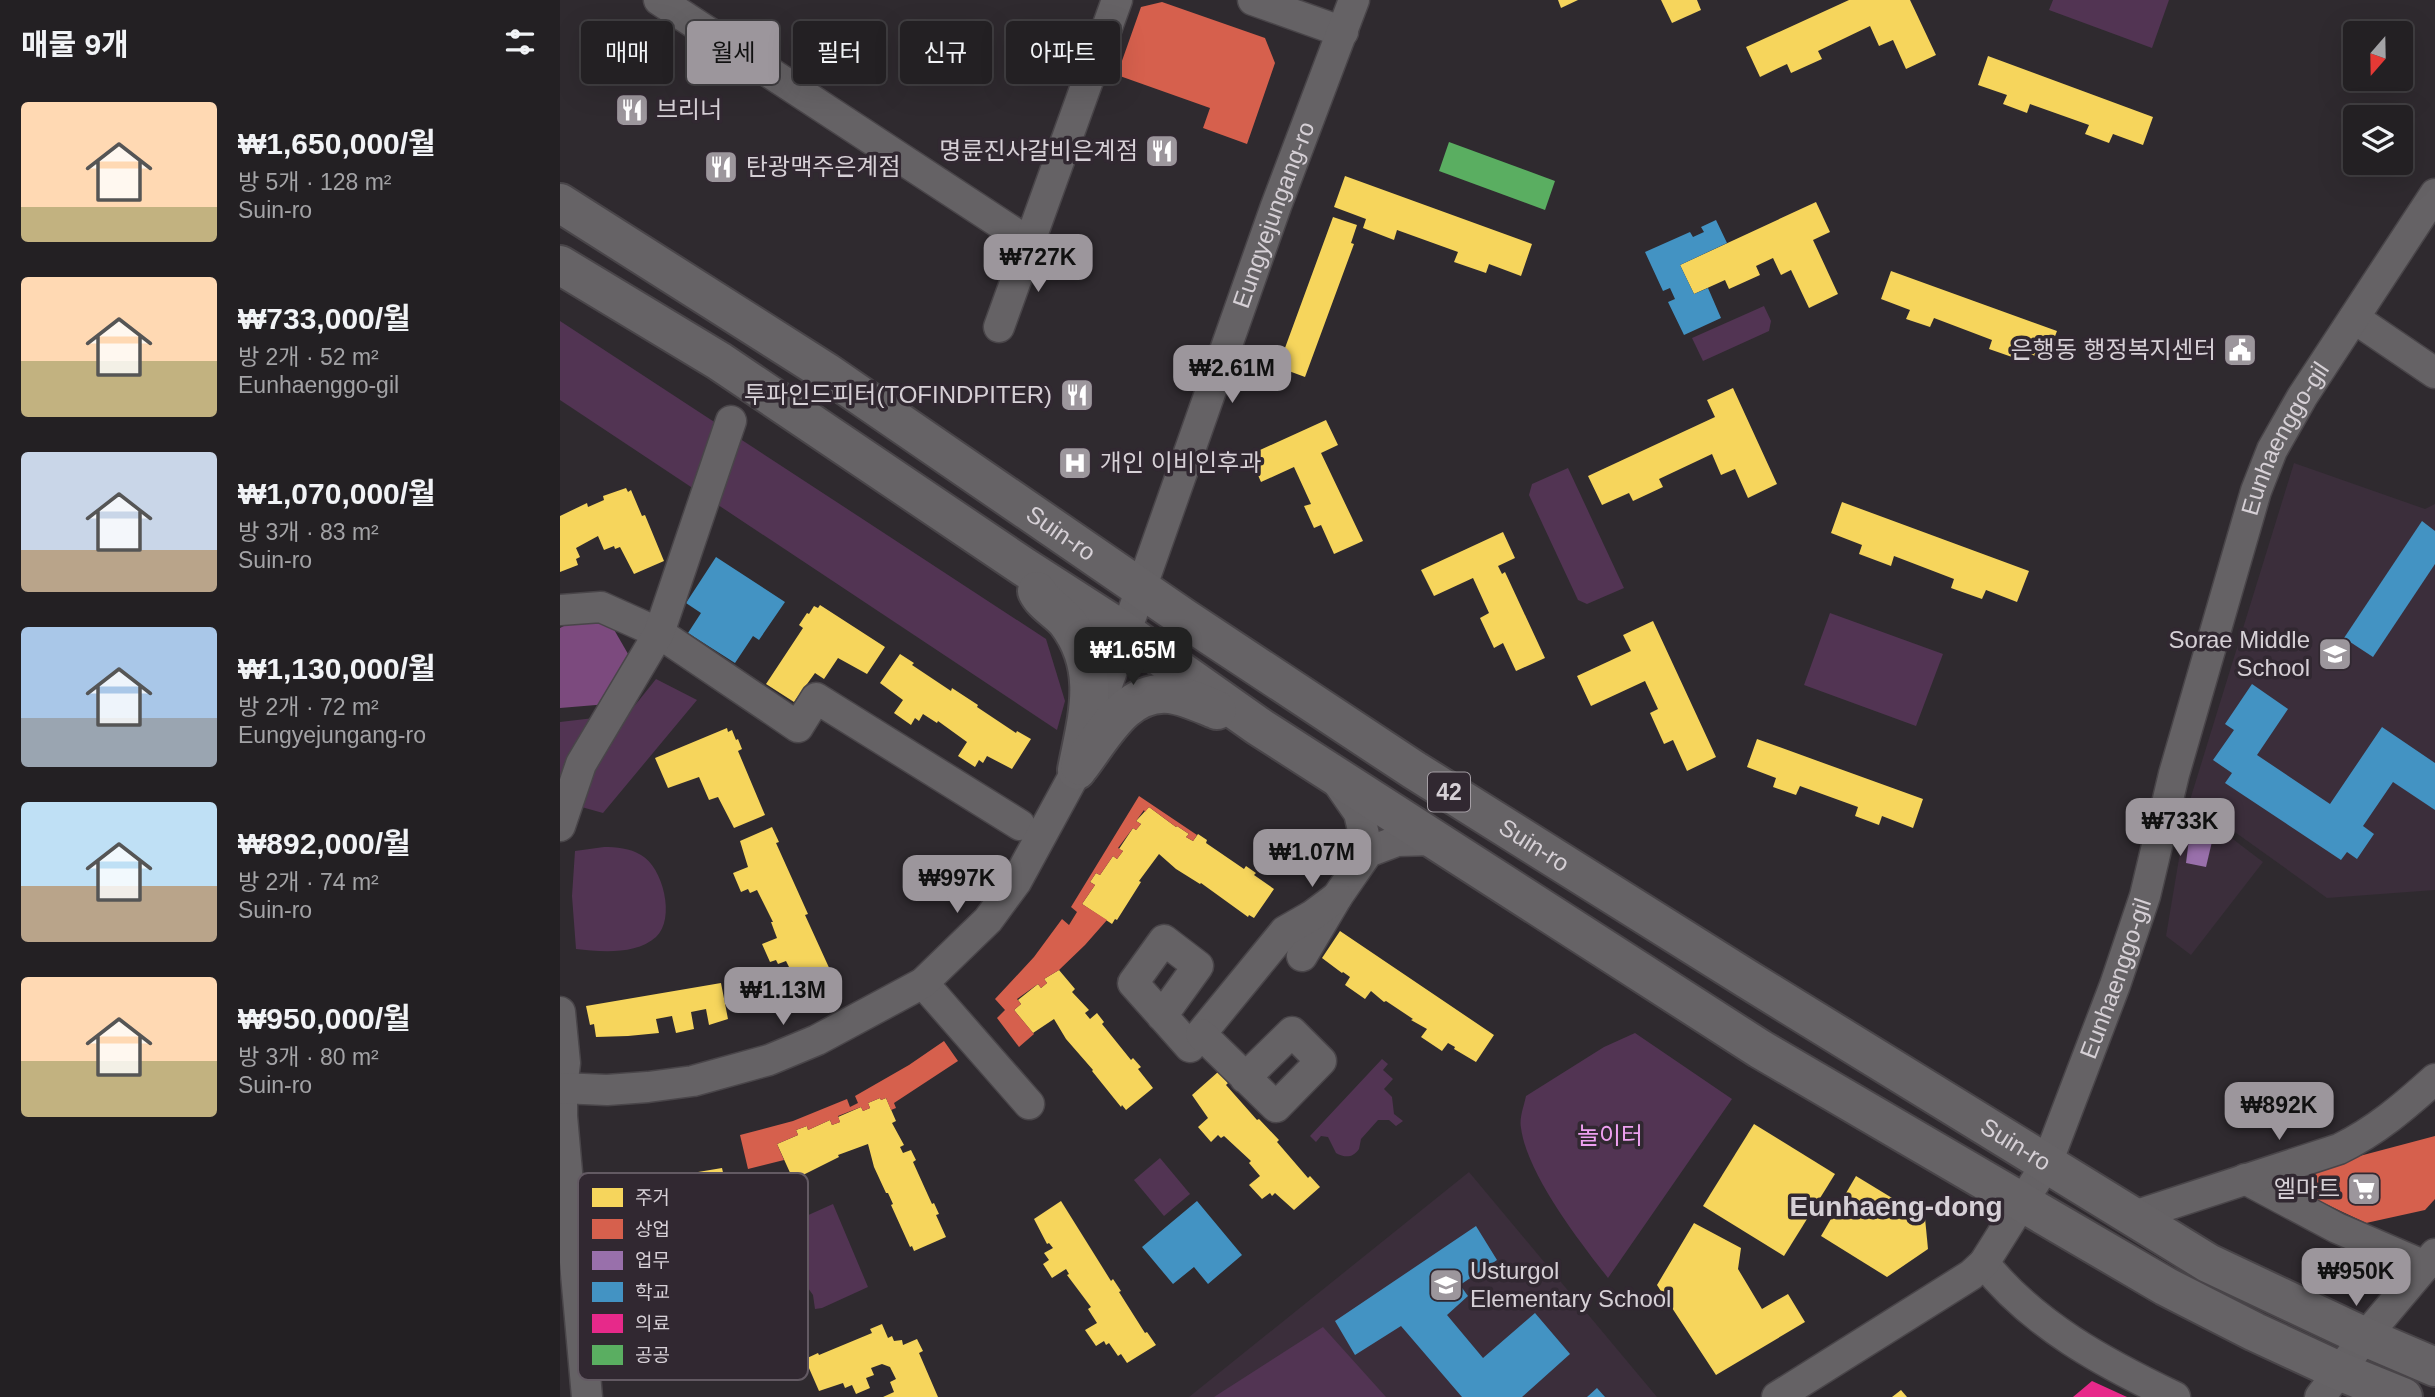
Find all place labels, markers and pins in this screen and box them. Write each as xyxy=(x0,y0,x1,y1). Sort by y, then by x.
restaurant icon: 브리너 xyxy=(613,91,651,129)
place label: 브리너 xyxy=(656,96,722,123)
restaurant icon: 명륜진사갈비은계점 xyxy=(1143,132,1181,170)
place label: 명륜진사갈비은계점 xyxy=(939,137,1138,164)
restaurant icon: 탄광맥주은계점 xyxy=(702,148,740,186)
place label: 탄광맥주은계점 xyxy=(746,153,901,180)
pin: ₩727K xyxy=(989,234,1087,294)
public building icon: 은행동 행정복지센터 xyxy=(2221,331,2259,369)
place label: 은행동 행정복지센터 xyxy=(2011,336,2216,363)
pin: ₩2.61M xyxy=(1175,346,1289,405)
restaurant icon: 투파인드피터(TOFINDPITER) xyxy=(1058,376,1096,414)
place label: 투파인드피터(TOFINDPITER) xyxy=(744,381,1052,408)
hospital icon: 개인 이비인후과 xyxy=(1056,444,1094,482)
place label: 개인 이비인후과 xyxy=(1100,449,1261,476)
place label: Sorae Middle School xyxy=(2169,626,2310,681)
pin: ₩1.65M xyxy=(1076,628,1190,687)
school or university icon: Sorae Middle School xyxy=(2316,635,2354,673)
pin: ₩733K xyxy=(2131,798,2229,858)
pin: ₩1.07M xyxy=(1255,830,1369,889)
pin: ₩997K xyxy=(908,856,1006,915)
pin: ₩1.13M xyxy=(726,968,840,1027)
pin: ₩892K xyxy=(2230,1082,2328,1142)
supermarket icon: 엘마트 xyxy=(2345,1170,2383,1208)
place label: 엘마트 xyxy=(2274,1175,2340,1202)
pin: ₩950K xyxy=(2307,1248,2405,1308)
place label: Usturgol Elementary School xyxy=(1470,1257,1671,1312)
school or university icon: Usturgol Elementary School xyxy=(1427,1266,1465,1304)

